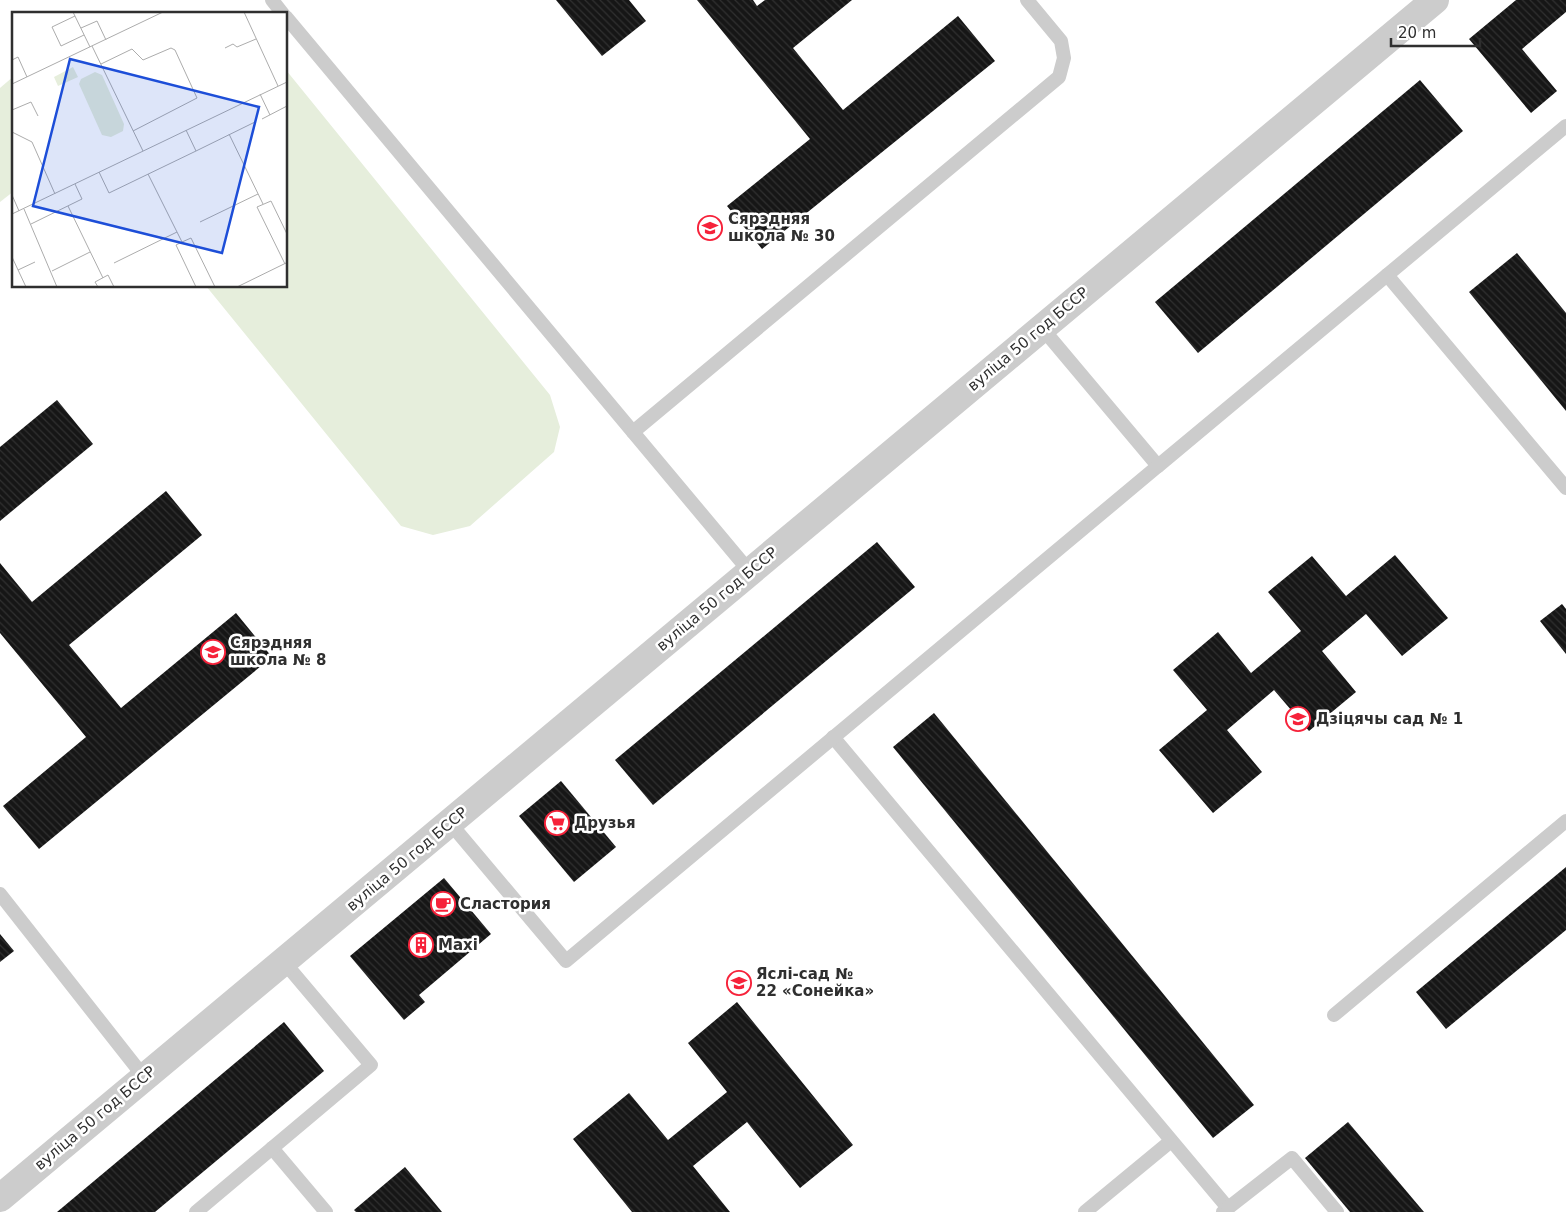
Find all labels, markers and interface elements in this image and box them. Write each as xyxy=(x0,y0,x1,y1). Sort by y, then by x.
inset map xyxy=(12,12,288,288)
scale bar xyxy=(1391,15,1480,47)
text: 20 m xyxy=(1398,24,1436,42)
place label: Сярэдняя школа № 30 xyxy=(728,210,835,245)
school or university icon: Сярэдняя школа № 30 xyxy=(697,215,723,241)
street label: вуліца 50 год БССР xyxy=(964,283,1092,395)
street label: вуліца 50 год БССР xyxy=(653,543,781,655)
place label: Сярэдняя школа № 8 xyxy=(230,634,326,669)
school or university icon: Сярэдняя школа № 8 xyxy=(200,639,226,665)
school or university icon: Дзіцячы сад № 1 xyxy=(1285,706,1311,732)
place label: Дзіцячы сад № 1 xyxy=(1316,710,1463,728)
street label: вуліца 50 год БССР xyxy=(343,803,471,915)
supermarket icon: Друзья xyxy=(544,810,570,836)
place label: Друзья xyxy=(574,814,636,832)
cafe icon: Сластория xyxy=(430,891,456,917)
place label: Сластория xyxy=(460,895,551,913)
building icon: Maxi xyxy=(408,932,434,958)
place label: Maxi xyxy=(438,936,478,954)
place label: Яслі-сад № 22 «Сонейка» xyxy=(756,965,874,1000)
school or university icon: Яслі-сад № 22 «Сонейка» xyxy=(726,970,752,996)
street label: вуліца 50 год БССР xyxy=(31,1062,159,1174)

